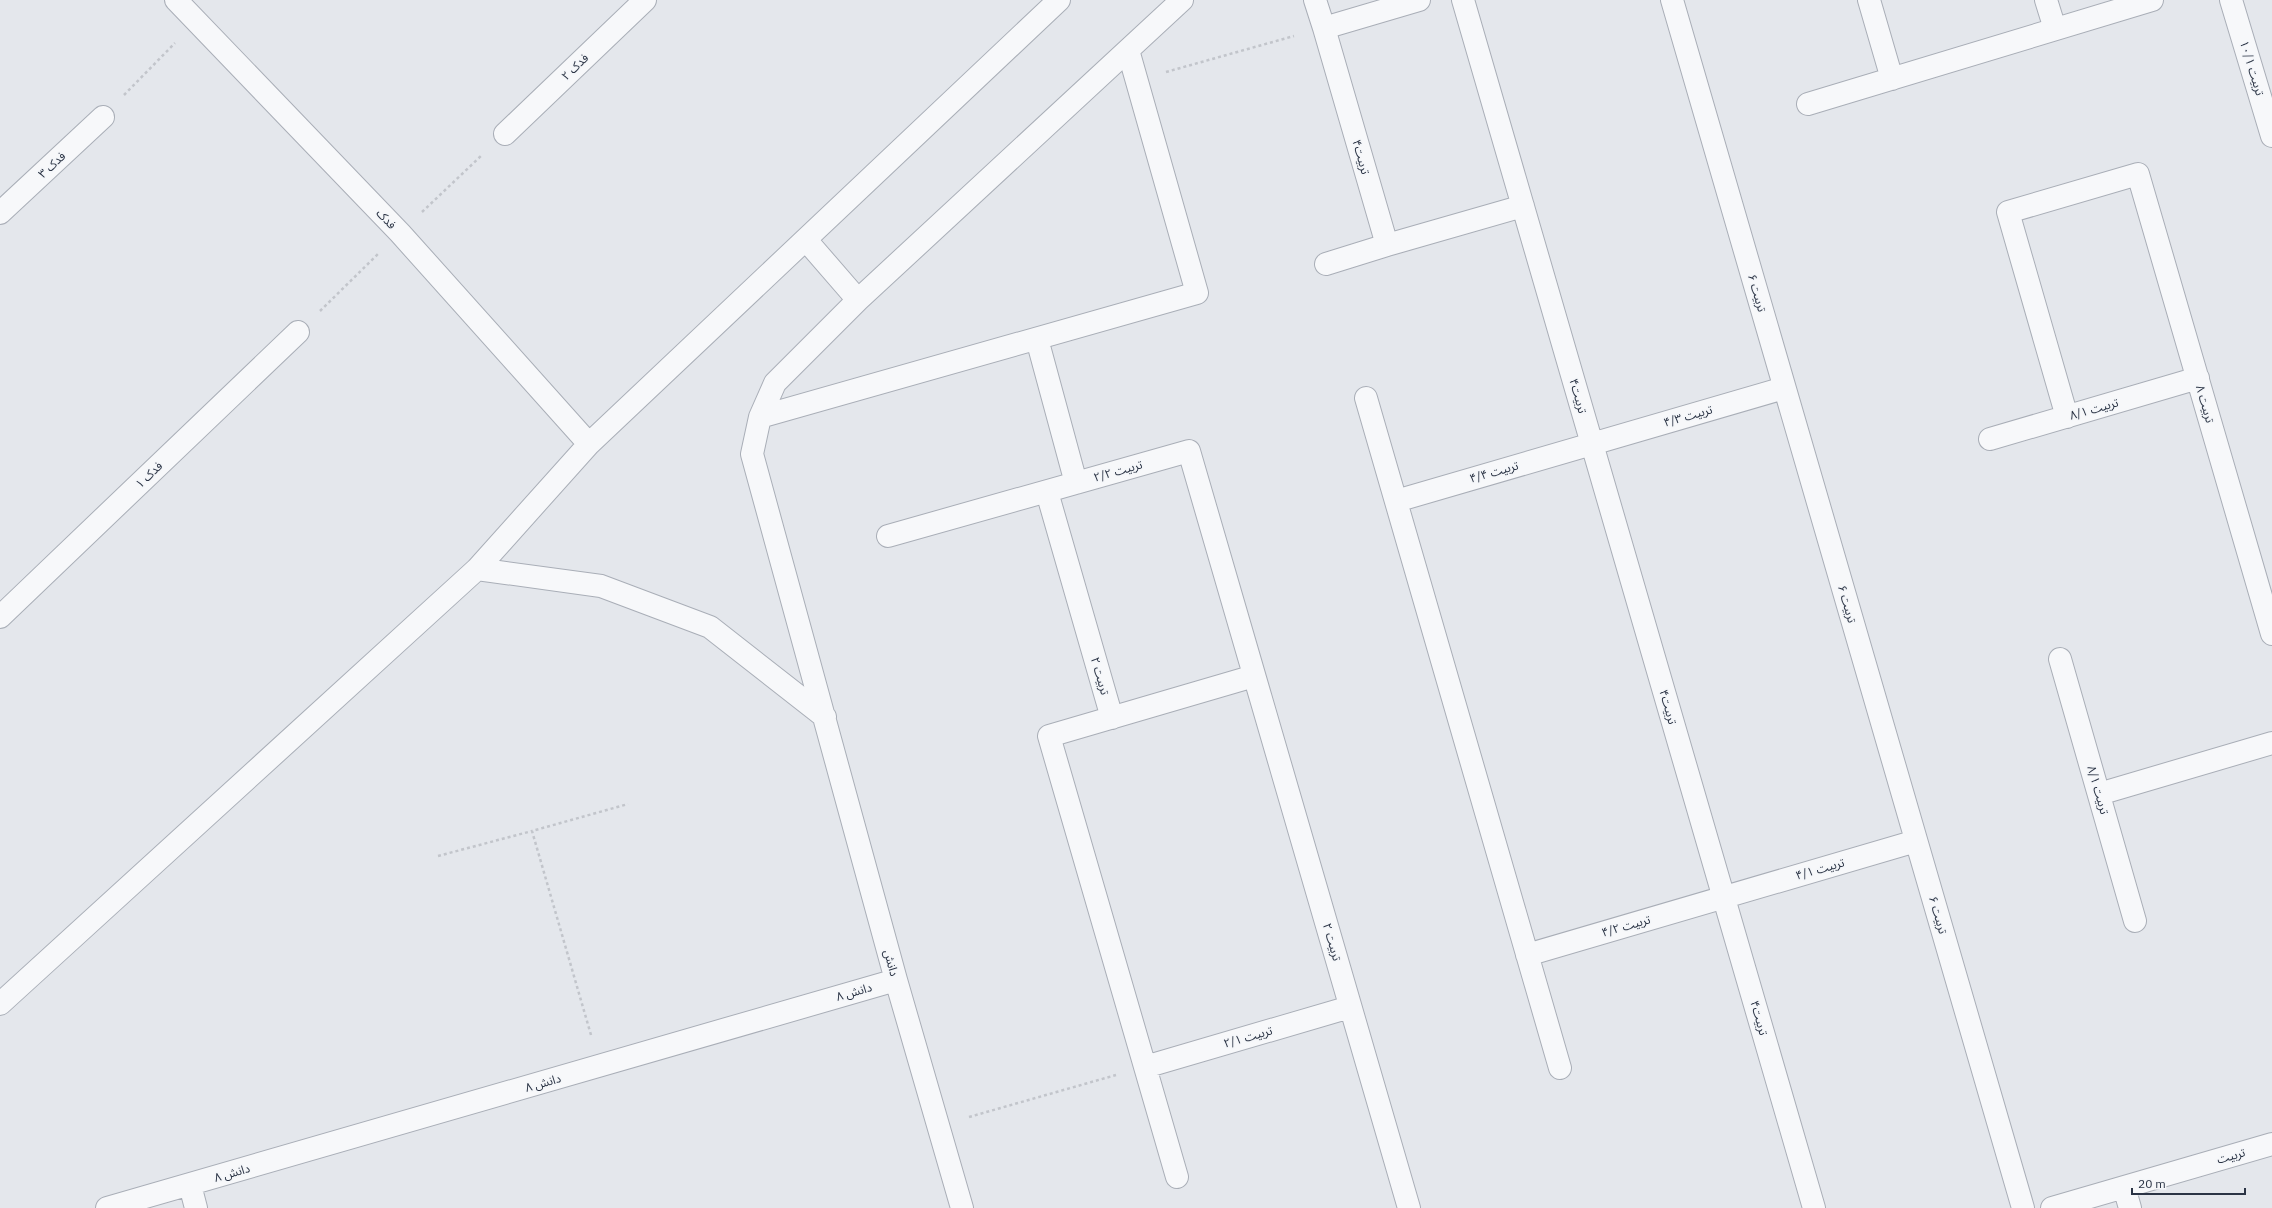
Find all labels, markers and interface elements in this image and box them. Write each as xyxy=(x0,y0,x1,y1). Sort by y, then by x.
street label: تربیت ۱۰/۱ xyxy=(2237,38,2268,98)
street label: فدک ۲ xyxy=(558,50,591,83)
street label: تربیت۴ xyxy=(1349,138,1374,177)
street label: فدک ۳ xyxy=(35,148,68,181)
street label: فدک xyxy=(373,205,399,232)
street label: تربیت ۶ xyxy=(1745,272,1770,314)
street label: تربیت۴ xyxy=(1566,377,1591,416)
street label: تربیت ۸ xyxy=(2193,383,2218,425)
street label: تربیت ۸/۱ xyxy=(2068,394,2120,423)
street label: تربیت ۴/۳ xyxy=(1662,401,1714,430)
street label: تربیت ۲/۲ xyxy=(1092,456,1144,485)
street label: تربیت ۴/۴ xyxy=(1468,457,1520,486)
street label: فدک ۱ xyxy=(132,458,165,491)
street label: تربیت ۶ xyxy=(1835,583,1860,625)
street label: تربیت ۲ xyxy=(1088,655,1113,697)
street label: تربیت۴ xyxy=(1656,688,1681,727)
street label: تربیت ۸/۱ xyxy=(2084,764,2113,816)
street label: تربیت ۴/۱ xyxy=(1794,854,1846,883)
street label: تربیت ۶ xyxy=(1926,894,1951,936)
street label: تربیت ۴/۲ xyxy=(1600,911,1652,940)
street label: تربیت ۲ xyxy=(1320,921,1345,963)
street label: دانش xyxy=(881,948,902,978)
street label: دانش ۸ xyxy=(834,979,874,1004)
street label: تربیت۴ xyxy=(1747,999,1772,1038)
street label: تربیت ۲/۱ xyxy=(1222,1022,1274,1051)
street label: دانش ۸ xyxy=(523,1070,563,1095)
street label: تربیت xyxy=(2215,1144,2247,1167)
street label: دانش ۸ xyxy=(212,1160,252,1185)
scale bar xyxy=(2132,1170,2245,1196)
text: 20 m xyxy=(2138,1176,2166,1191)

